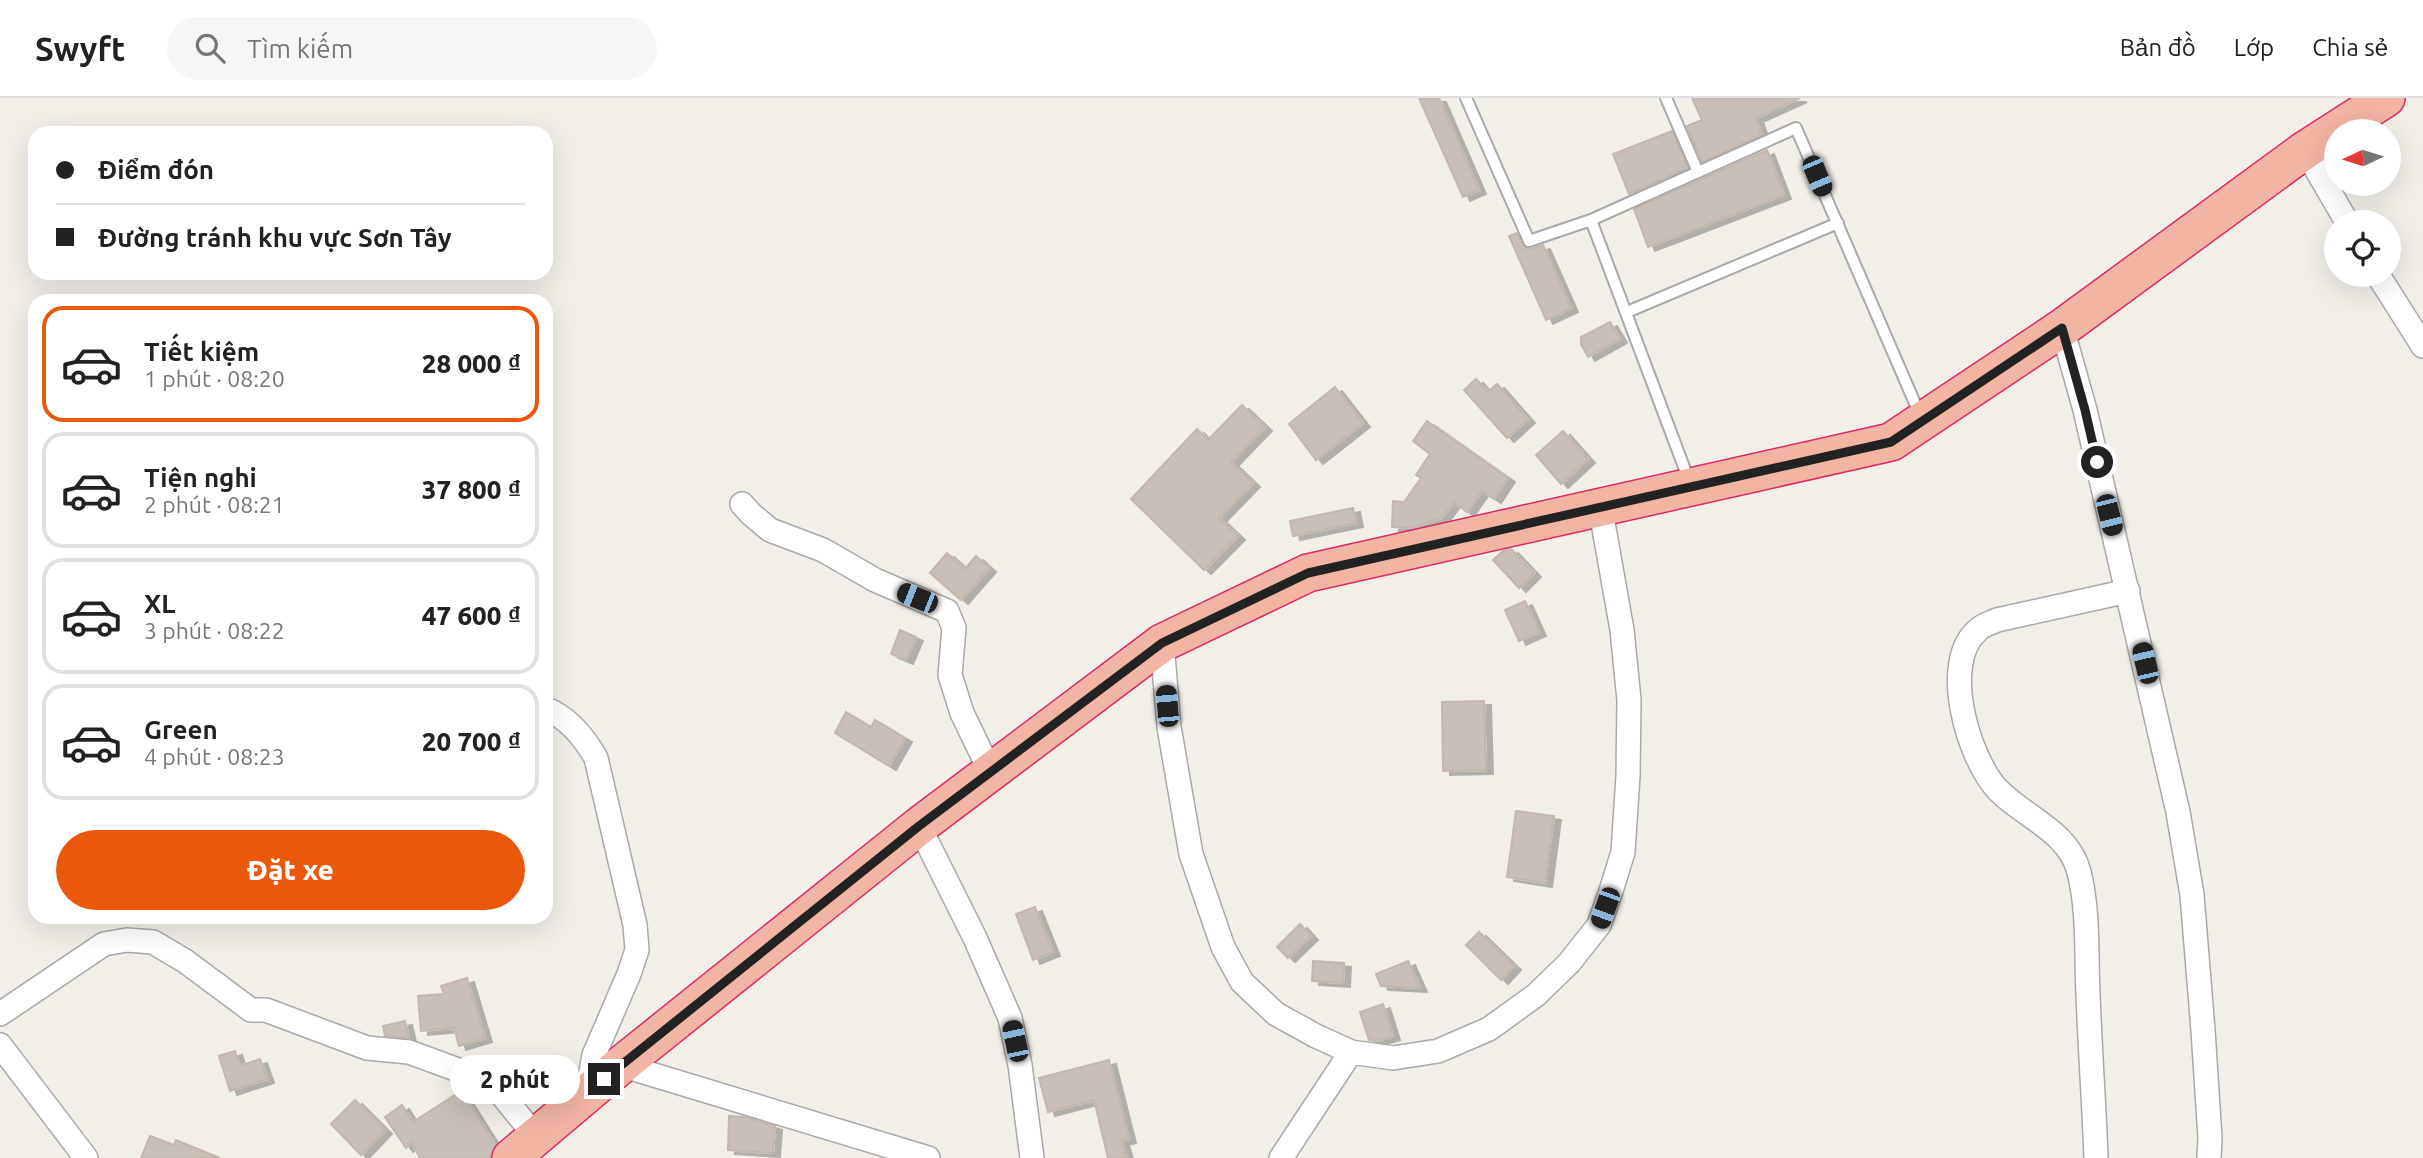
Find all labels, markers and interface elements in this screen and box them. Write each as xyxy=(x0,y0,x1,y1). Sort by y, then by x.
search box xyxy=(167,17,657,80)
icon: search xyxy=(191,29,229,67)
text: Swyft xyxy=(35,30,125,67)
text: Tìm kiếm xyxy=(247,34,353,63)
text: Bản đồ xyxy=(2120,34,2196,61)
text: Lớp xyxy=(2234,34,2274,61)
text: Chia sẻ xyxy=(2312,34,2388,61)
north arrow xyxy=(2324,119,2401,196)
map controls xyxy=(2324,119,2401,287)
car xyxy=(1800,153,1835,199)
text: Điểm đón xyxy=(98,155,214,184)
button: locate xyxy=(2324,210,2401,287)
text: Đường tránh khu vực Sơn Tây xyxy=(98,223,451,252)
icon: car xyxy=(60,333,123,396)
text: Tiết kiệm xyxy=(144,337,259,366)
text: 28 000 ₫ xyxy=(422,349,521,378)
text: 1 phút · 08:20 xyxy=(144,366,285,391)
route start xyxy=(2081,446,2113,478)
icon: car xyxy=(60,459,123,522)
text: Tiện nghi xyxy=(144,463,257,492)
text: 37 800 ₫ xyxy=(422,475,521,504)
text: 2 phút · 08:21 xyxy=(144,492,285,517)
car xyxy=(2094,492,2125,538)
car xyxy=(894,580,941,616)
icon: car xyxy=(60,585,123,648)
text: XL xyxy=(144,589,175,618)
text: 47 600 ₫ xyxy=(422,601,521,630)
text: 3 phút · 08:22 xyxy=(144,618,285,643)
car xyxy=(2131,640,2160,686)
car xyxy=(1155,684,1180,728)
icon: car xyxy=(60,711,123,774)
text: Green xyxy=(144,715,218,744)
text: 20 700 ₫ xyxy=(422,727,521,756)
text: 4 phút · 08:23 xyxy=(144,744,285,769)
button: Đặt xe xyxy=(56,830,525,910)
car xyxy=(1588,885,1623,931)
car xyxy=(1001,1018,1030,1064)
callout: 2 phút xyxy=(450,1054,580,1104)
route end xyxy=(588,1063,620,1095)
text: 2 phút xyxy=(480,1067,550,1092)

